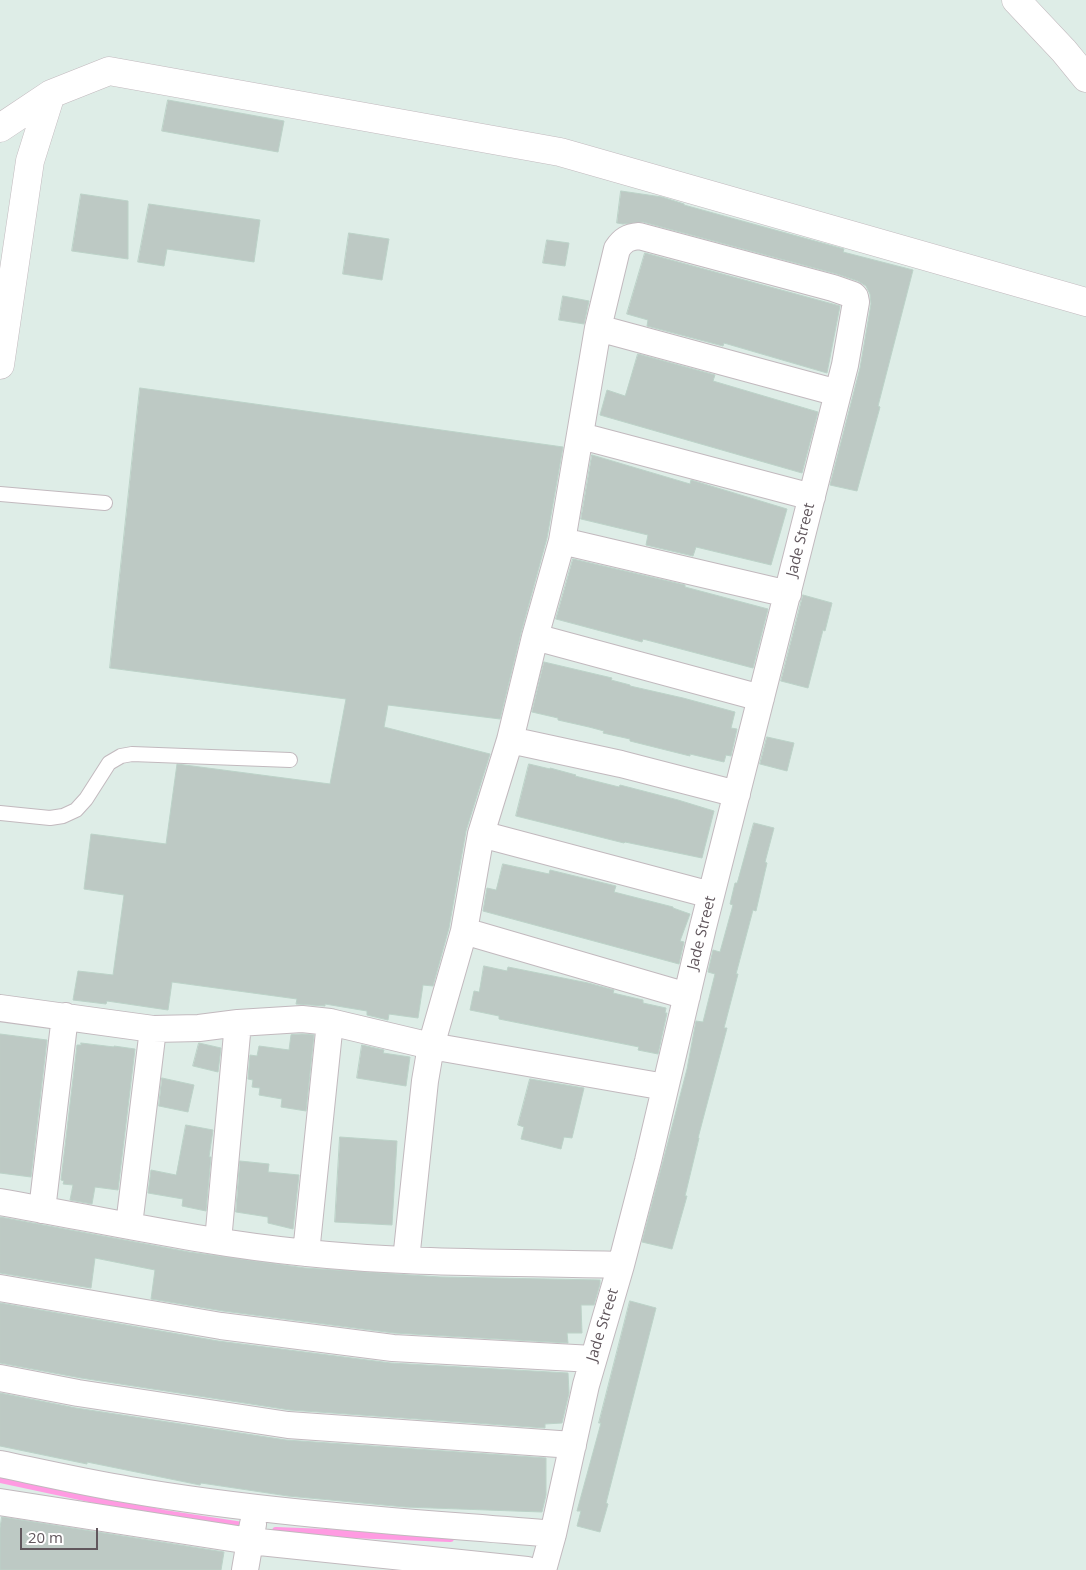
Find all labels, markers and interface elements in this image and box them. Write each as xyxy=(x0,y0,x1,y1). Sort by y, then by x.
street label: Jade Street xyxy=(783,501,819,579)
street label: Jade Street xyxy=(684,894,720,972)
street label: Jade Street xyxy=(583,1286,623,1364)
scale bar xyxy=(22,1518,100,1550)
text: 20 m xyxy=(28,1527,63,1547)

